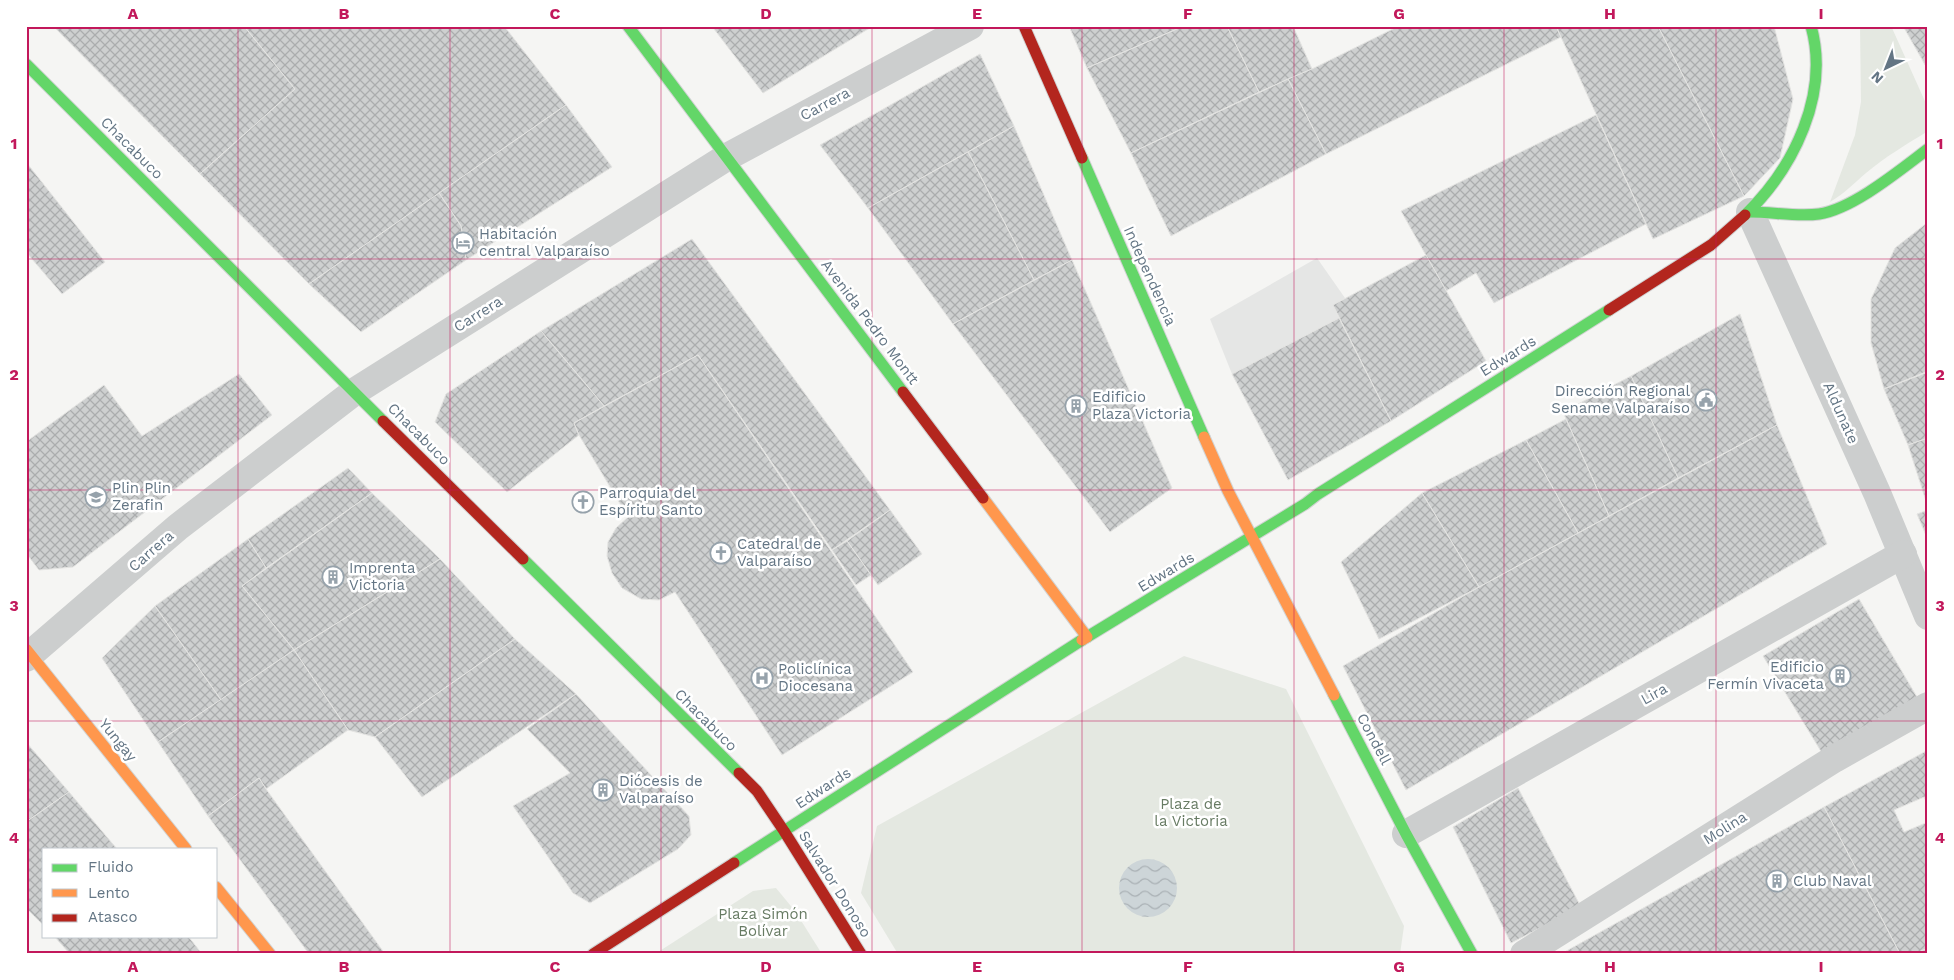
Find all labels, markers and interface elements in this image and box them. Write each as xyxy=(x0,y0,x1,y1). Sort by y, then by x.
text: A xyxy=(128,4,139,23)
text: B xyxy=(339,4,350,23)
text: C xyxy=(550,4,561,23)
text: D xyxy=(760,4,772,23)
text: E xyxy=(972,4,982,23)
text: F xyxy=(1183,4,1193,23)
text: G xyxy=(1393,4,1405,23)
text: H xyxy=(1604,4,1616,23)
text: I xyxy=(1818,4,1824,23)
north arrow xyxy=(1862,42,1912,92)
text: N xyxy=(1868,68,1886,87)
street label: Carrera xyxy=(797,83,853,125)
street label: Chacabuco xyxy=(97,113,167,183)
text: 1 xyxy=(11,134,17,153)
text: 1 xyxy=(1937,134,1943,153)
street label: Independencia xyxy=(1120,223,1180,329)
place label: Habitación central Valparaíso xyxy=(479,225,610,260)
hotel icon: Habitación central Valparaíso xyxy=(451,231,475,255)
street label: Avenida Pedro Montt xyxy=(817,256,923,388)
street label: Carrera xyxy=(450,292,506,336)
street label: Edwards xyxy=(1477,332,1539,380)
text: 2 xyxy=(9,365,19,384)
text: 2 xyxy=(1935,365,1945,384)
street label: Aldunate xyxy=(1819,379,1863,447)
place label: Dirección Regional Sename Valparaíso xyxy=(1551,382,1690,417)
place label: Edificio Plaza Victoria xyxy=(1092,388,1191,423)
public building icon: Dirección Regional Sename Valparaíso xyxy=(1694,388,1718,412)
building icon: Edificio Plaza Victoria xyxy=(1064,394,1088,418)
street label: Chacabuco xyxy=(384,399,454,469)
place label: Plin Plin Zerafin xyxy=(112,479,171,514)
place label: Parroquia del Espíritu Santo xyxy=(599,484,703,519)
school or university icon: Plin Plin Zerafin xyxy=(84,485,108,509)
church icon: Parroquia del Espíritu Santo xyxy=(571,490,595,514)
street label: Carrera xyxy=(125,526,178,575)
place label: Catedral de Valparaíso xyxy=(737,535,821,570)
church icon: Catedral de Valparaíso xyxy=(709,541,733,565)
street label: Edwards xyxy=(1134,548,1198,596)
place label: Imprenta Victoria xyxy=(349,559,416,594)
building icon: Imprenta Victoria xyxy=(321,565,345,589)
text: 3 xyxy=(9,596,19,615)
text: 3 xyxy=(1935,596,1945,615)
place label: Edificio Fermín Vivaceta xyxy=(1707,658,1825,693)
place label: Policlínica Diocesana xyxy=(778,660,853,695)
building icon: Edificio Fermín Vivaceta xyxy=(1828,664,1852,688)
hospital icon: Policlínica Diocesana xyxy=(750,666,774,690)
street label: Lira xyxy=(1638,679,1671,709)
street label: Chacabuco xyxy=(671,685,741,755)
street label: Condell xyxy=(1353,710,1395,768)
street label: Yungay xyxy=(95,715,141,765)
street label: Edwards xyxy=(792,763,854,813)
place label: Diócesis de Valparaíso xyxy=(619,772,703,807)
building icon: Diócesis de Valparaíso xyxy=(591,778,615,802)
park label: Plaza de la Victoria xyxy=(1154,795,1228,830)
street label: Molina xyxy=(1700,807,1751,848)
street label: Salvador Donoso xyxy=(795,827,875,941)
text: 4 xyxy=(9,828,19,847)
text: 4 xyxy=(1935,828,1945,847)
legend xyxy=(42,848,218,938)
text: Fluido xyxy=(88,858,133,876)
building icon: Club Naval xyxy=(1765,869,1789,893)
place label: Club Naval xyxy=(1793,872,1872,890)
text: Lento xyxy=(88,884,130,902)
park label: Plaza Simón Bolívar xyxy=(718,905,808,940)
text: Atasco xyxy=(88,908,137,926)
text: A xyxy=(128,957,139,976)
text: B xyxy=(339,957,350,976)
text: C xyxy=(550,957,561,976)
text: D xyxy=(760,957,772,976)
text: E xyxy=(972,957,982,976)
text: F xyxy=(1183,957,1193,976)
text: G xyxy=(1393,957,1405,976)
text: H xyxy=(1604,957,1616,976)
text: I xyxy=(1818,957,1824,976)

